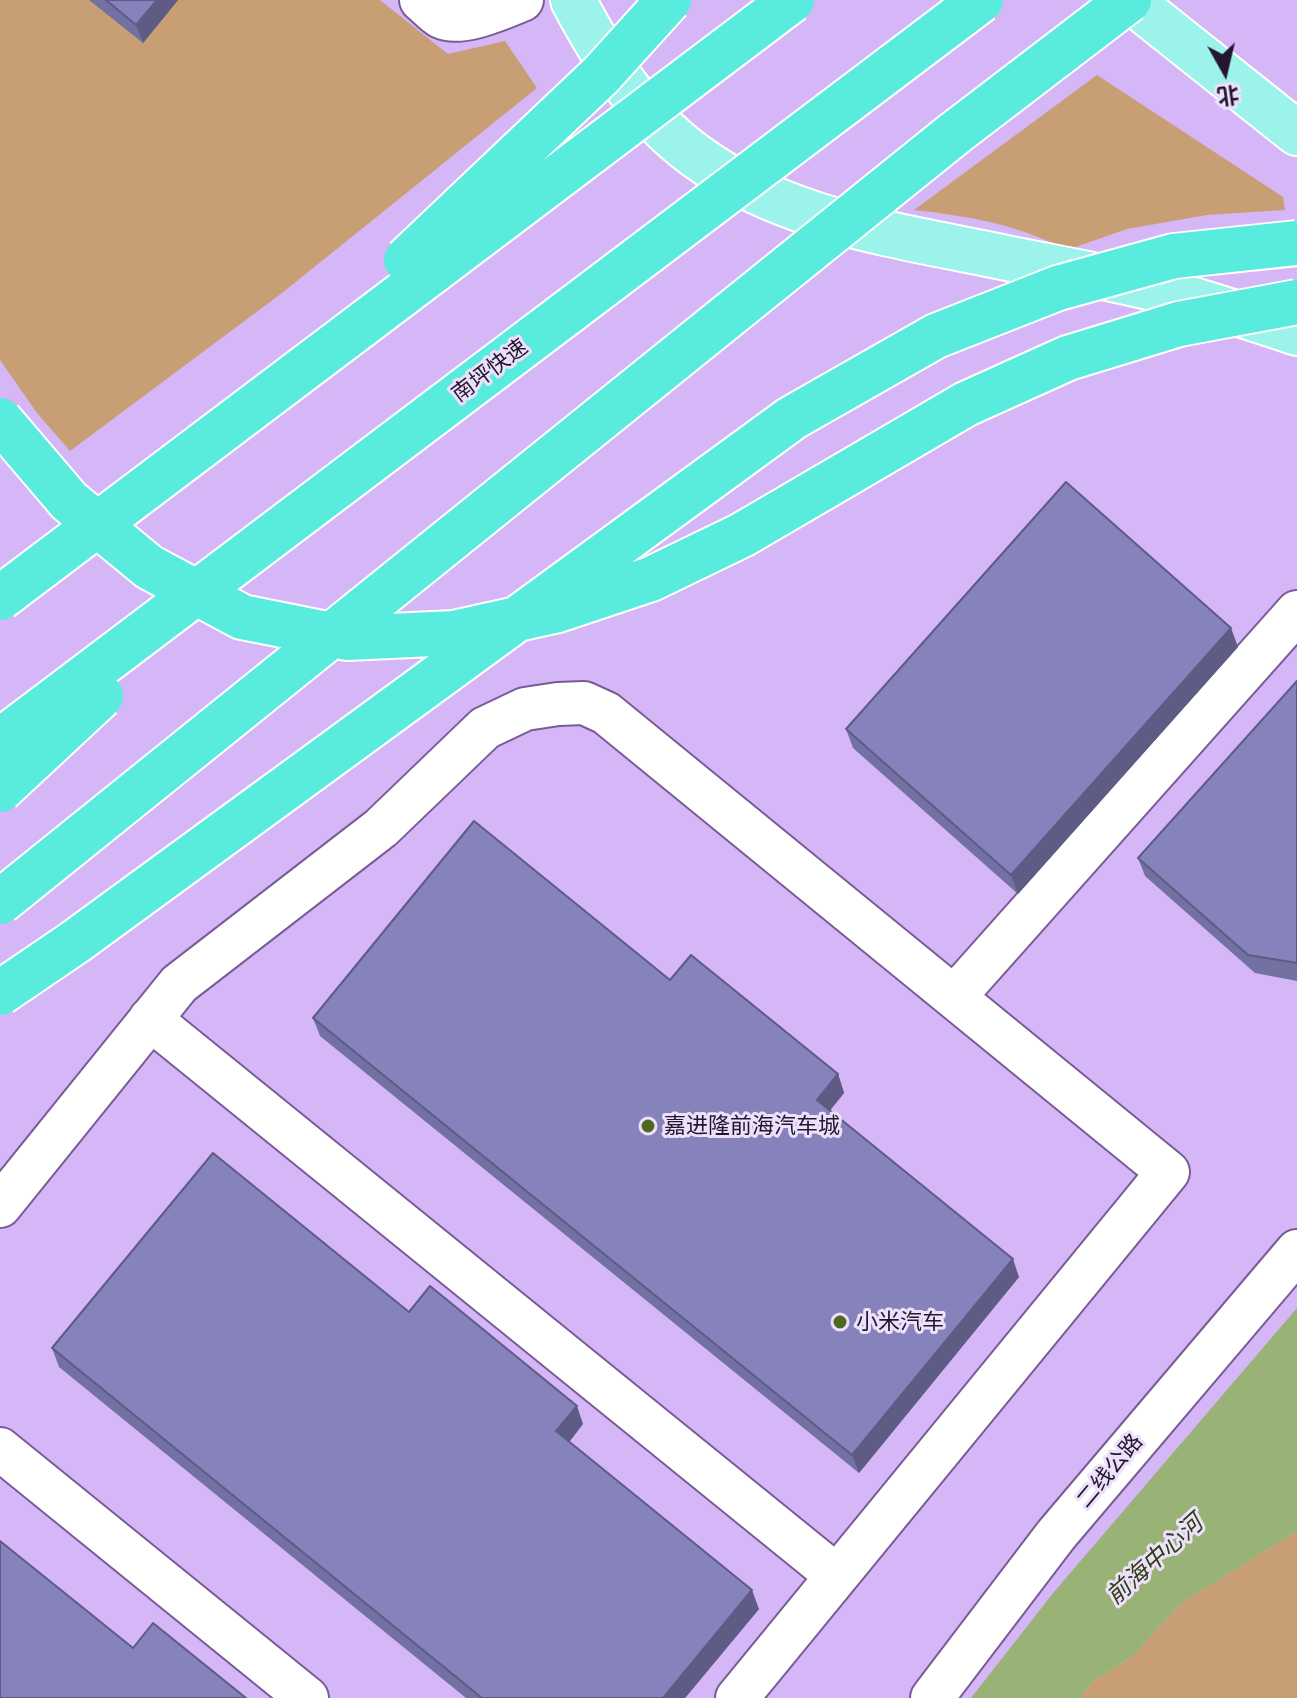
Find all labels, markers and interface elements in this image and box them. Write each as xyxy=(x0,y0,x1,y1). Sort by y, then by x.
north arrow xyxy=(1185,32,1265,112)
text: 北 xyxy=(1215,80,1241,111)
street label: 南坪快速 xyxy=(447,334,533,408)
place label: 嘉进隆前海汽车城 xyxy=(664,1113,840,1139)
marker: 嘉进隆前海汽车城 xyxy=(639,1117,657,1135)
place label: 小米汽车 xyxy=(856,1309,944,1335)
marker: 小米汽车 xyxy=(831,1313,849,1331)
street label: 二线公路 xyxy=(1072,1429,1148,1513)
water label: 前海中心河 xyxy=(1101,1509,1209,1611)

